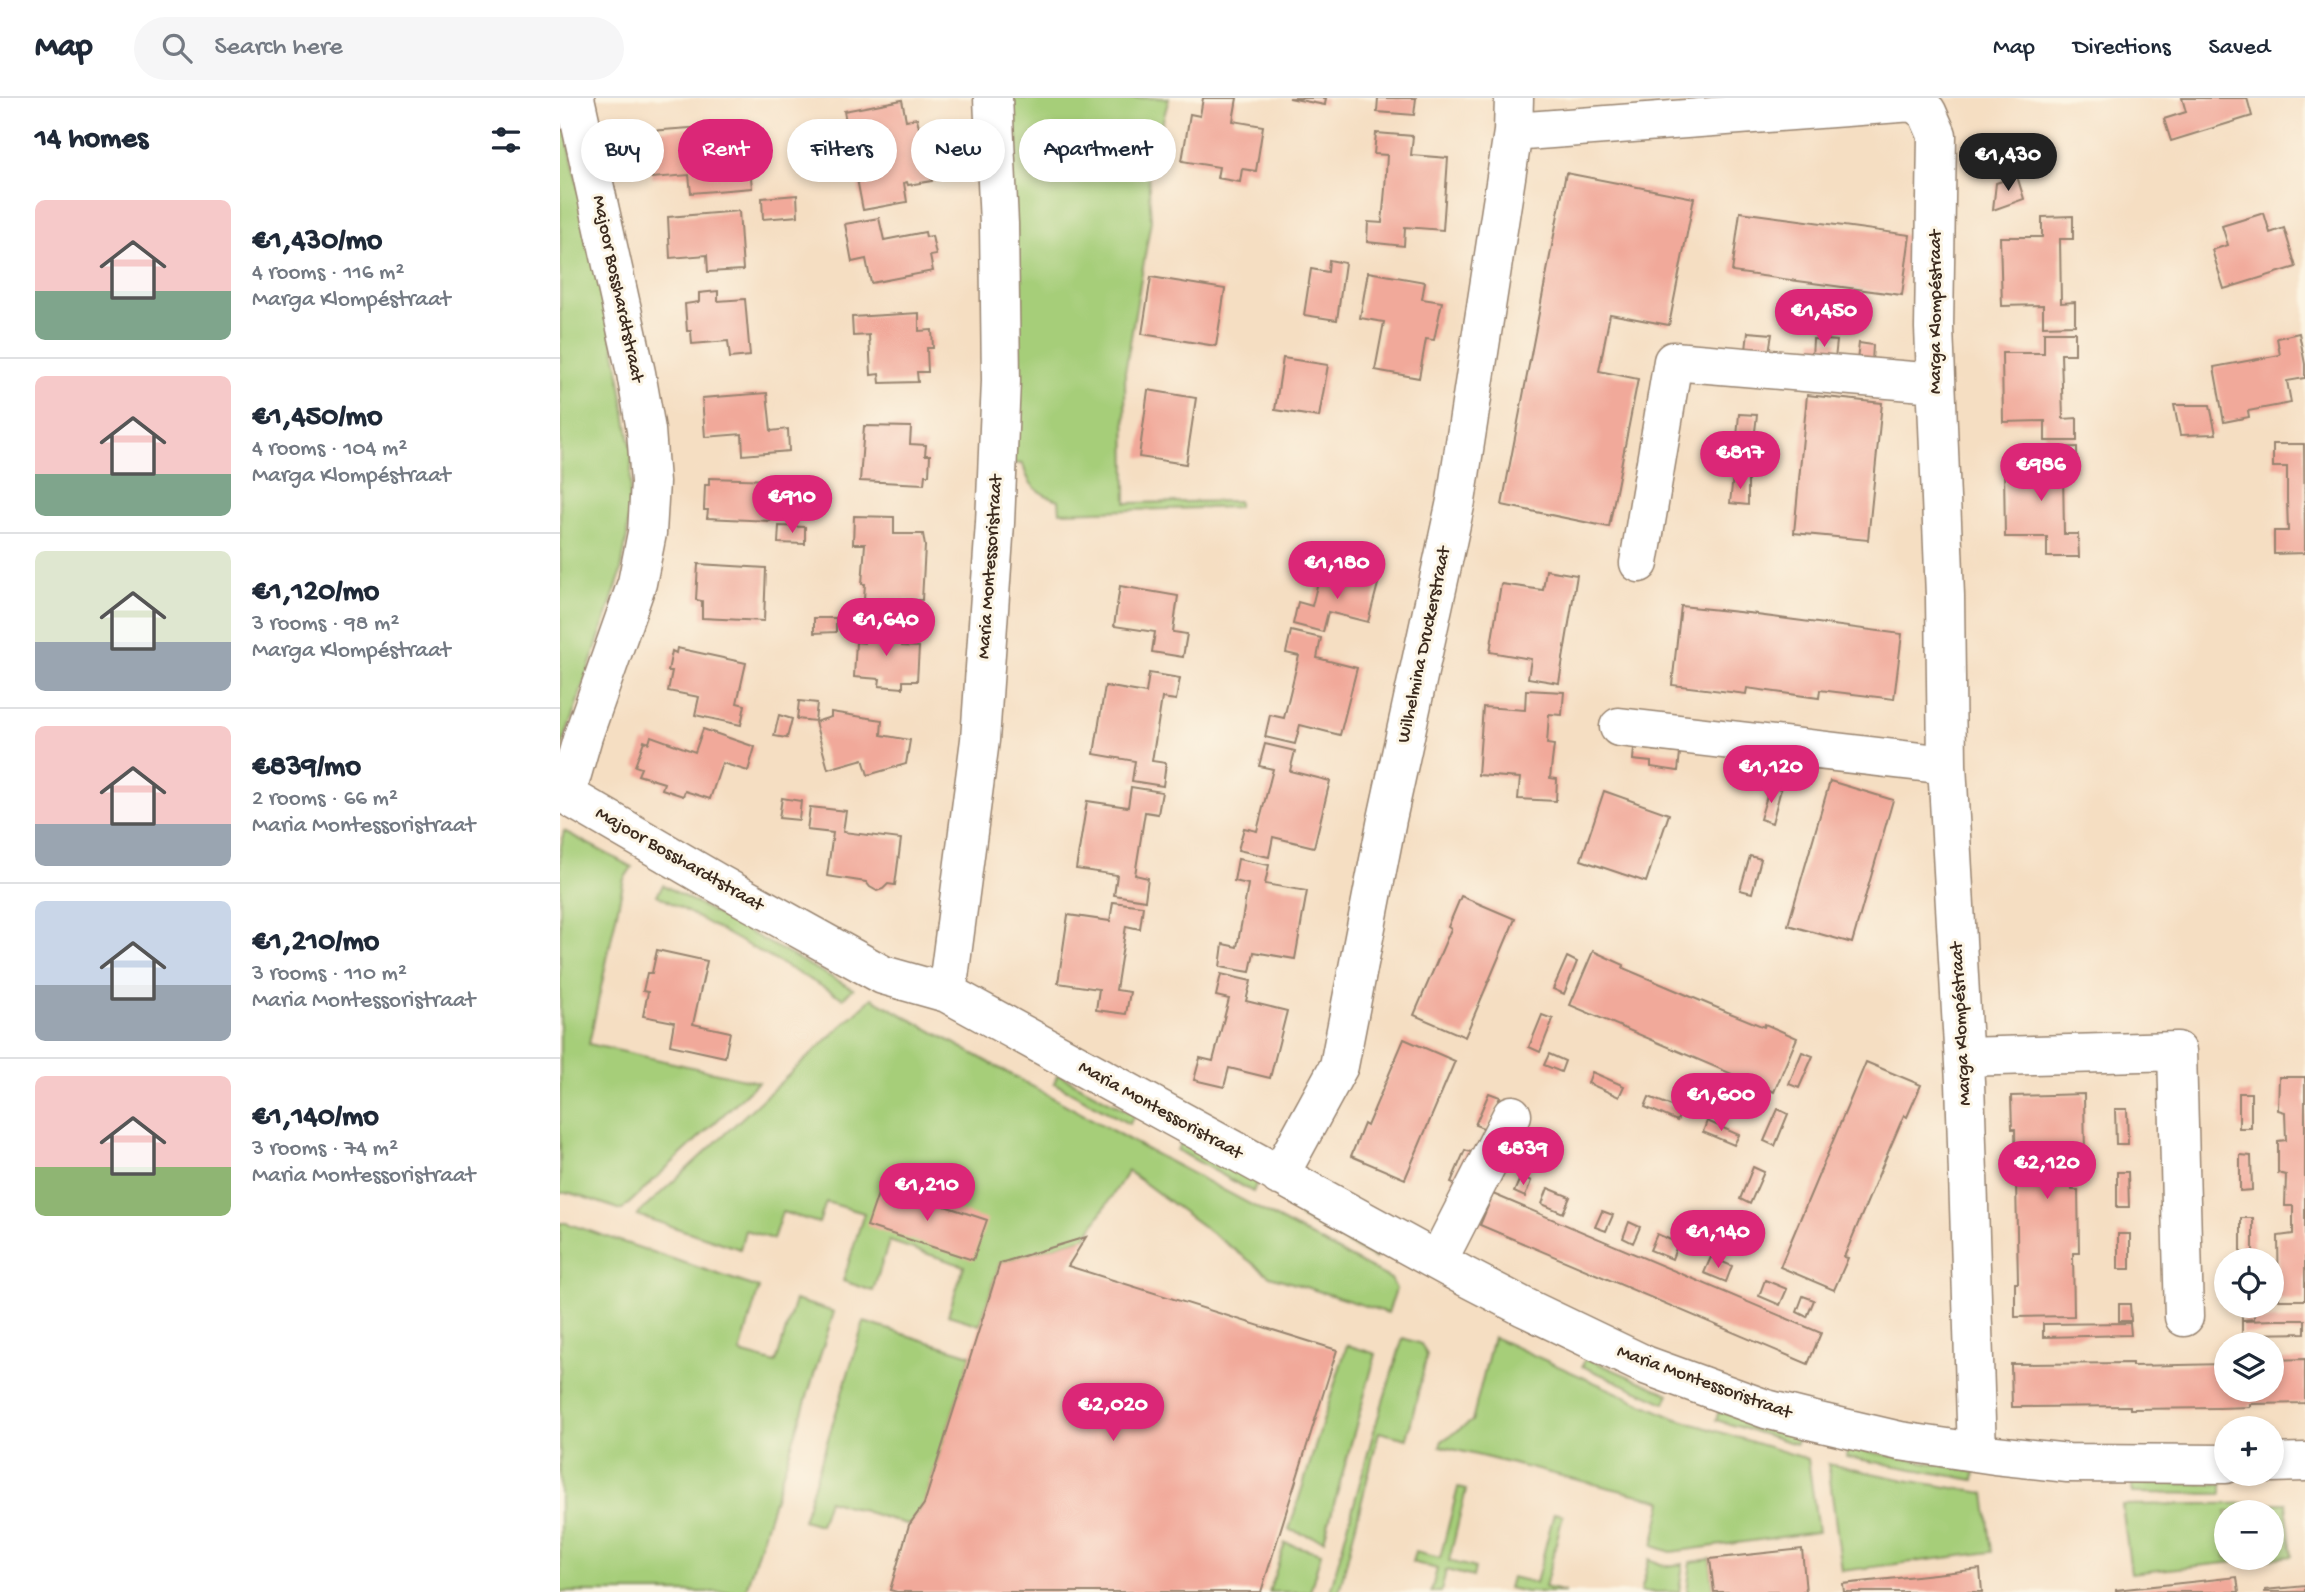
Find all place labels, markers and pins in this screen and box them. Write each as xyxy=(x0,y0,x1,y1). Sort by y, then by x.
pin: €1,430 xyxy=(1951,134,2065,193)
pin: €1,450 xyxy=(1767,289,1881,349)
pin: €817 xyxy=(1699,432,1781,491)
pin: €986 xyxy=(2000,444,2082,503)
pin: €910 xyxy=(751,476,833,535)
pin: €1,180 xyxy=(1280,542,1394,601)
pin: €1,640 xyxy=(829,598,943,658)
pin: €1,120 xyxy=(1714,746,1828,805)
pin: €1,600 xyxy=(1664,1074,1778,1133)
pin: €839 xyxy=(1482,1128,1564,1187)
pin: €2,120 xyxy=(1990,1142,2104,1201)
pin: €1,210 xyxy=(870,1164,984,1223)
pin: €1,140 xyxy=(1661,1210,1775,1270)
pin: €2,020 xyxy=(1056,1384,1170,1443)

